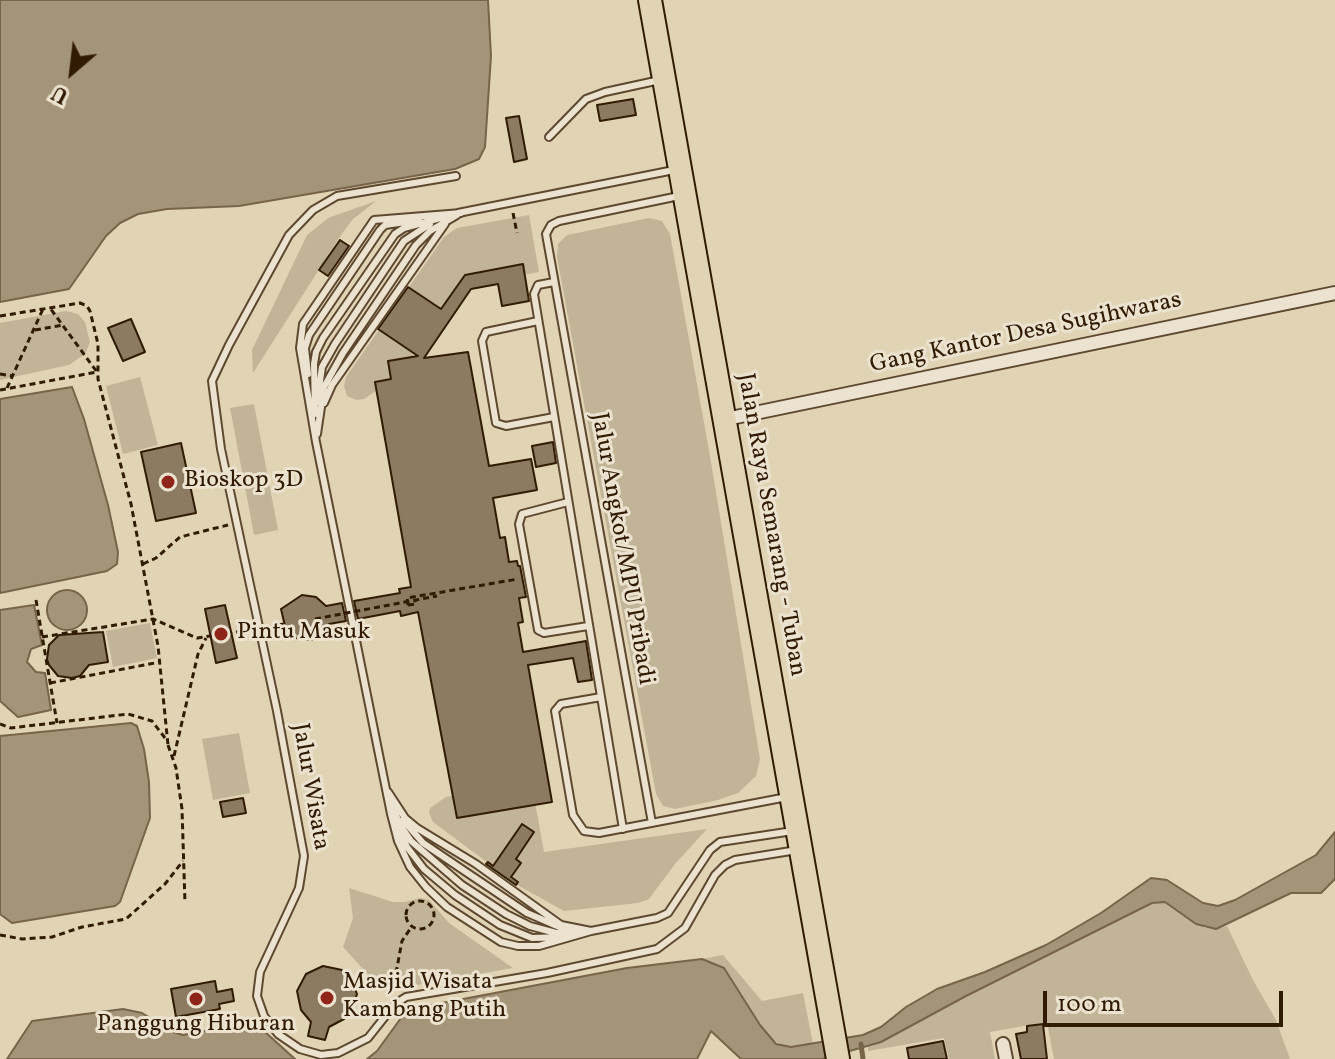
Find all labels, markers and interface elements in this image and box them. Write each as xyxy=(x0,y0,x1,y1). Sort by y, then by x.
north arrow xyxy=(32,32,112,112)
text: U xyxy=(47,76,74,111)
street label: Gang Kantor Desa Sugihwaras xyxy=(868,287,1184,381)
street label: Jalan Raya Semarang - Tuban xyxy=(729,371,811,679)
street label: Jalur Angkot/MPU Pribadi xyxy=(583,411,659,687)
place label: Bioskop 3D xyxy=(184,468,303,496)
marker: Bioskop 3D xyxy=(159,473,177,491)
place label: Pintu Masuk xyxy=(237,620,370,648)
marker: Pintu Masuk xyxy=(212,625,230,643)
street label: Jalur Wisata xyxy=(284,721,334,853)
place label: Masjid Wisata Kambang Putih xyxy=(343,970,506,1026)
scale bar xyxy=(1047,975,1287,1025)
text: 100 m xyxy=(1057,988,1122,1022)
marker: Masjid Wisata Kambang Putih xyxy=(318,989,336,1007)
marker: Panggung Hiburan xyxy=(187,990,205,1008)
place label: Panggung Hiburan xyxy=(97,1012,295,1040)

